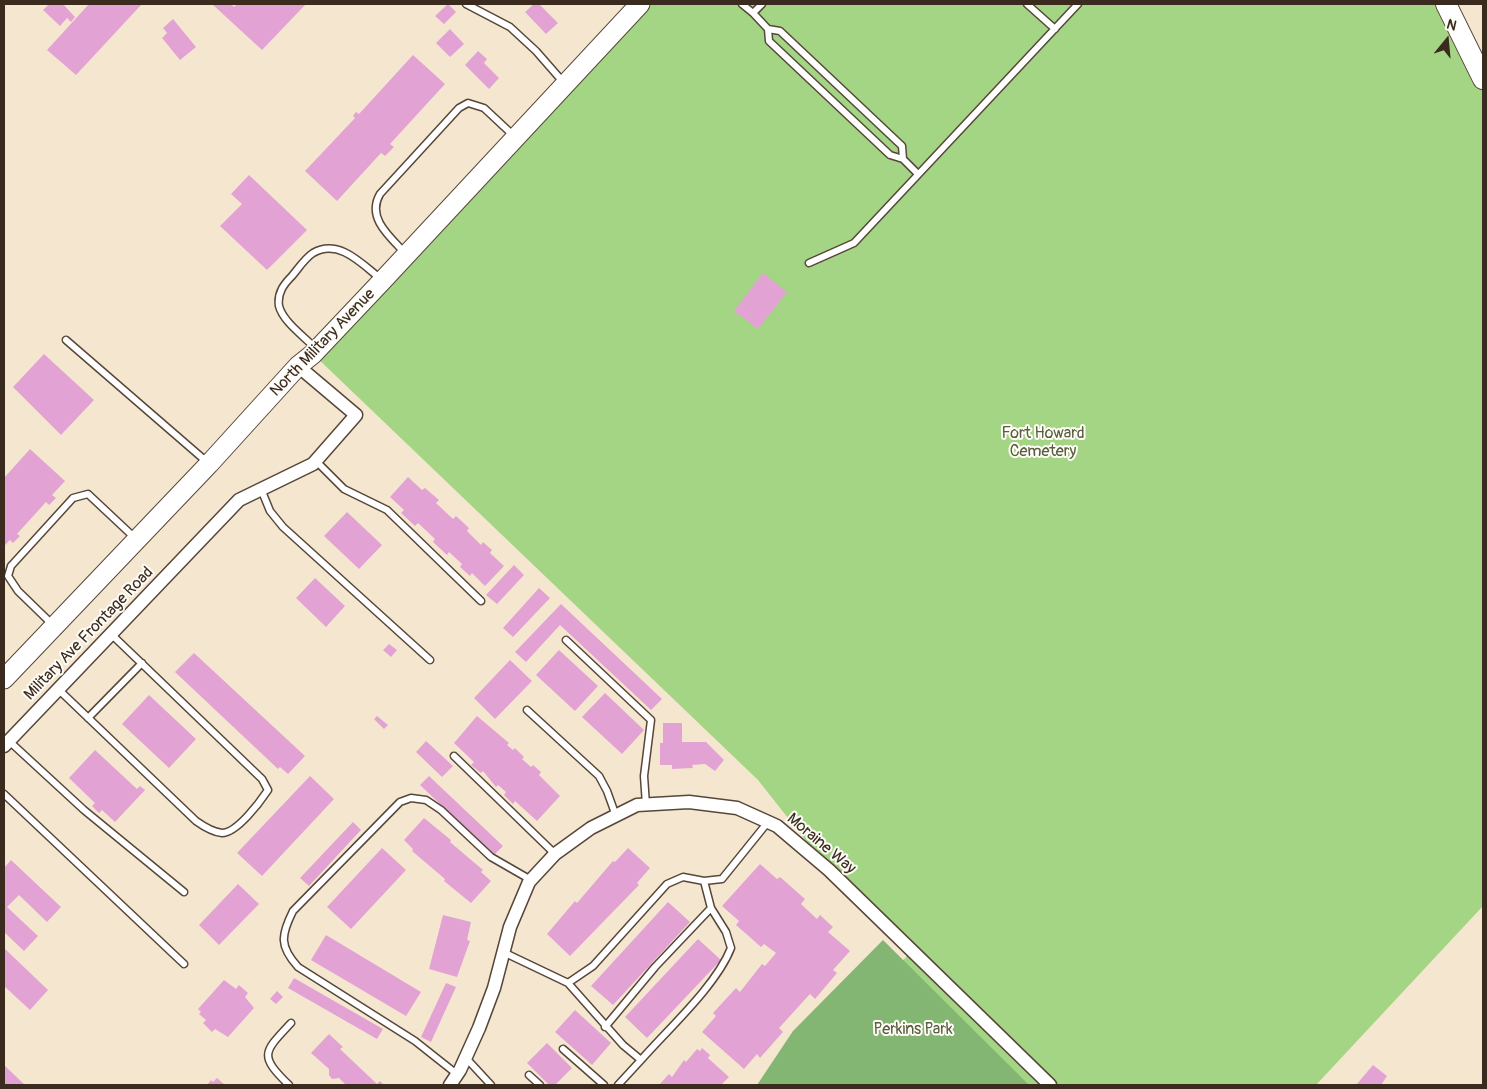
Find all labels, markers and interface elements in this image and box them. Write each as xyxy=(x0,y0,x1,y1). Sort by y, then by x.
north arrow xyxy=(1422,15,1472,65)
text: N xyxy=(1445,16,1459,35)
street label: North Military Avenue xyxy=(267,285,379,401)
park label: Fort Howard Cemetery xyxy=(1001,424,1085,462)
street label: Military Ave Frontage Road xyxy=(20,563,158,705)
street label: Moraine Way xyxy=(783,810,859,878)
park label: Perkins Park xyxy=(873,1020,953,1040)

